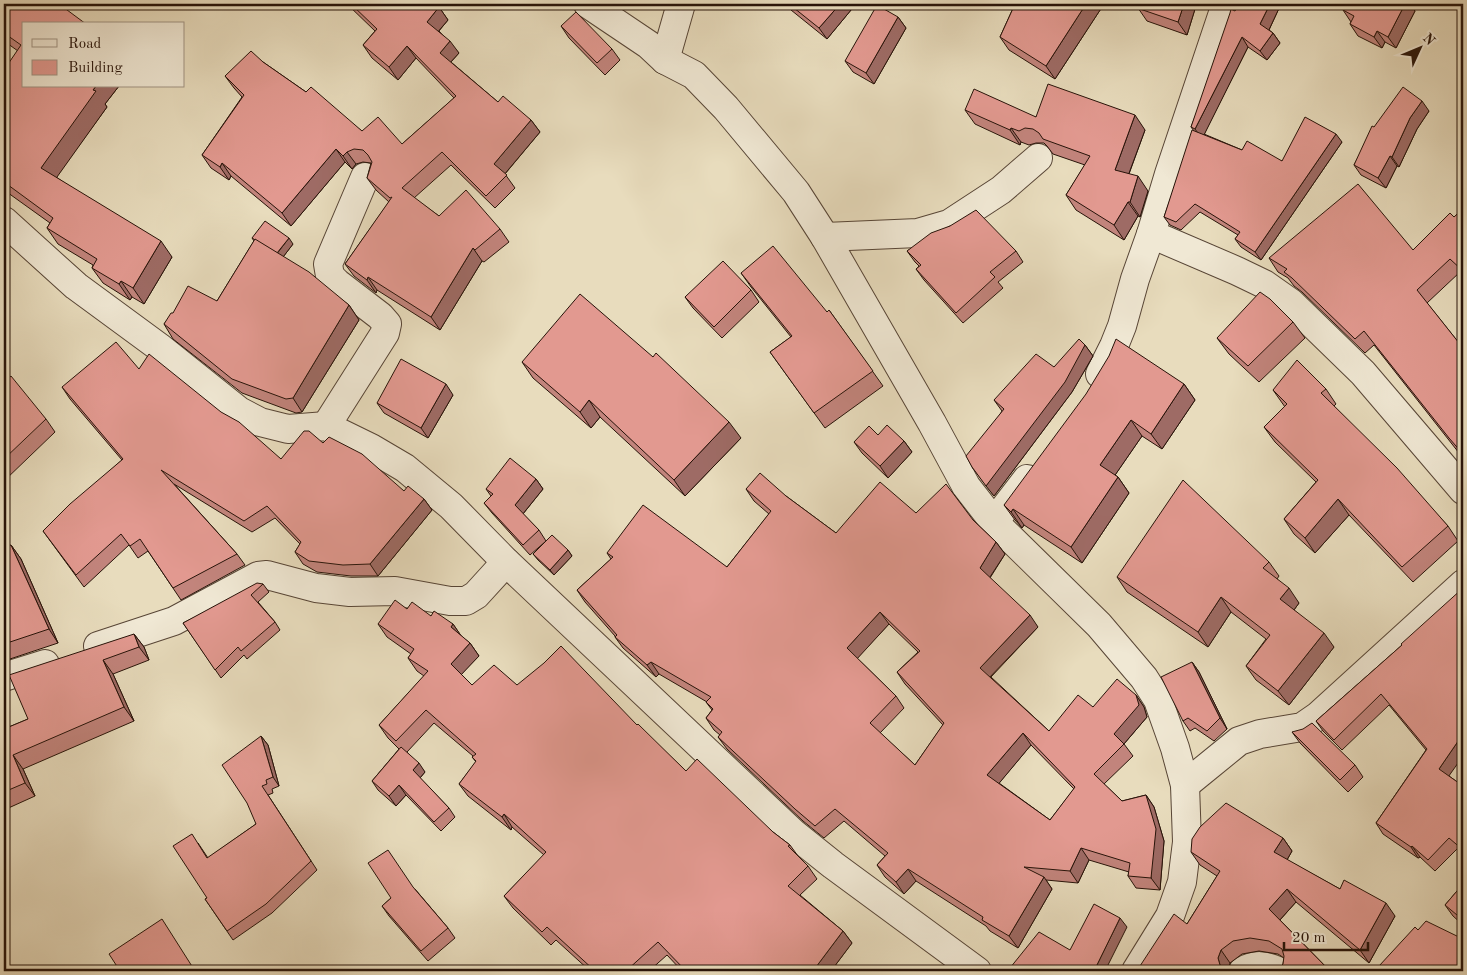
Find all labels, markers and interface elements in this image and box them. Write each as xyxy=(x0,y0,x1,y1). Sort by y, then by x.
legend xyxy=(22,22,185,88)
north arrow xyxy=(1394,22,1444,72)
text: N xyxy=(1420,31,1438,49)
text: Road xyxy=(68,37,102,52)
text: Building xyxy=(68,61,123,76)
scale bar xyxy=(1284,920,1368,952)
text: 20 m xyxy=(1292,931,1326,946)

